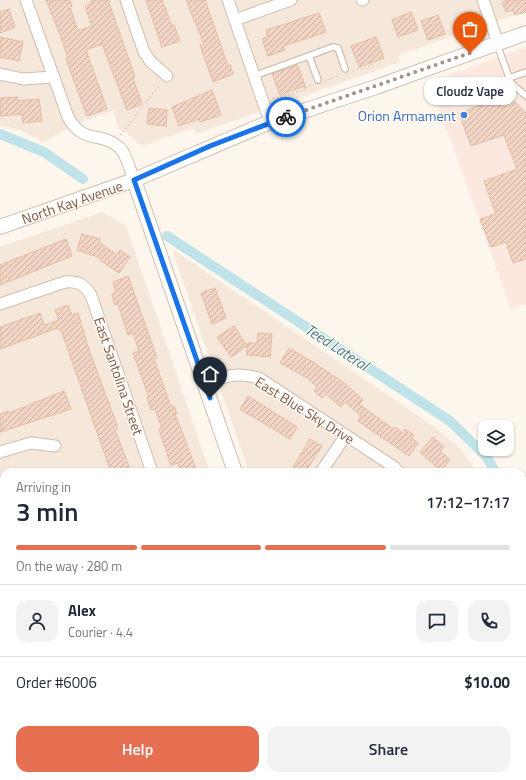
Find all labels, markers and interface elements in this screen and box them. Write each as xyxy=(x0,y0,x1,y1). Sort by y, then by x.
pin xyxy=(453,12,487,53)
icon: bag xyxy=(459,18,481,40)
callout: Cloudz Vape xyxy=(424,77,516,105)
text: Cloudz Vape xyxy=(436,81,504,101)
courier xyxy=(266,97,306,137)
place label: Orion Armament xyxy=(358,105,456,126)
icon: bike xyxy=(275,106,297,128)
marker: Orion Armament xyxy=(459,110,469,120)
street label: North Kay Avenue xyxy=(19,175,125,229)
street label: East Santolina Street xyxy=(89,314,149,438)
water label: Teed Lateral xyxy=(301,318,375,377)
pin xyxy=(193,357,227,398)
icon: home xyxy=(199,363,221,385)
street label: East Blue Sky Drive xyxy=(251,371,359,449)
map controls xyxy=(478,420,514,456)
button: layers xyxy=(478,420,514,456)
text: Arriving in xyxy=(16,477,71,497)
text: 17:12–17:17 xyxy=(426,491,510,514)
text: 3 min xyxy=(16,492,79,531)
text: On the way · 280 m xyxy=(16,556,122,576)
text: Alex xyxy=(68,599,96,622)
button: person xyxy=(16,600,58,642)
button: chat xyxy=(416,600,458,642)
button: phone xyxy=(468,600,510,642)
text: Courier · 4.4 xyxy=(68,622,133,642)
text: Order #6006 xyxy=(16,671,97,694)
text: $10.00 xyxy=(464,671,510,694)
button: Help xyxy=(16,726,259,772)
button: Share xyxy=(267,726,510,772)

